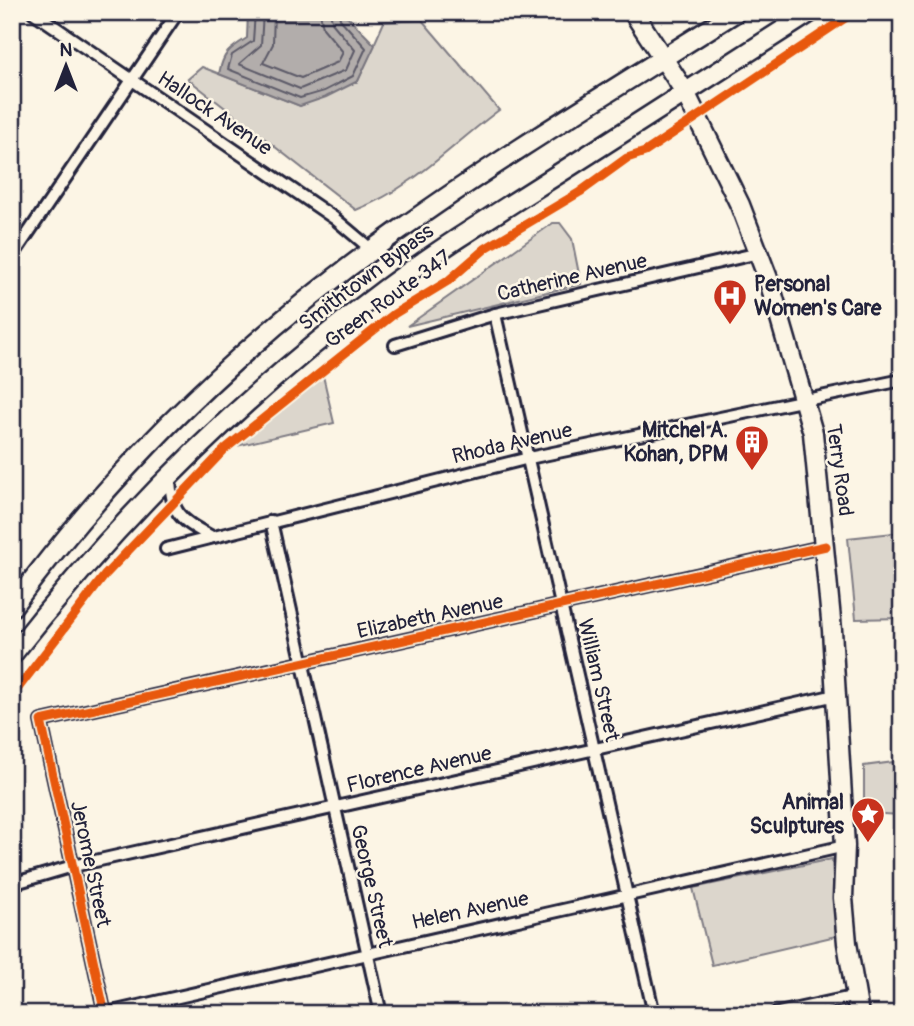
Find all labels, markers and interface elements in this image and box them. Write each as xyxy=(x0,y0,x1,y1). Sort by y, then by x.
north arrow xyxy=(32,32,102,102)
text: N xyxy=(60,38,73,62)
street label: Hallock Avenue xyxy=(152,65,278,162)
street label: Smithtown Bypass xyxy=(293,217,440,337)
street label: Green Route 347 xyxy=(320,244,457,354)
street label: Catherine Avenue xyxy=(494,247,650,308)
place label: Personal Women's Care xyxy=(754,271,882,322)
hospital icon: Personal Women's Care xyxy=(711,277,749,326)
street label: Rhoda Avenue xyxy=(449,416,575,470)
place label: Mitchel A. Kohan, DPM xyxy=(623,417,728,468)
street label: Terry Road xyxy=(820,422,859,518)
building icon: Mitchel A. Kohan, DPM xyxy=(733,423,771,472)
street label: Elizabeth Avenue xyxy=(355,588,506,645)
street label: William Street xyxy=(571,616,626,745)
street label: Florence Avenue xyxy=(344,740,495,799)
place label: Animal Sculptures xyxy=(750,789,845,840)
place icon: Animal Sculptures xyxy=(849,795,887,844)
street label: Jerome Street xyxy=(64,798,117,930)
street label: George Street xyxy=(344,822,399,951)
street label: Helen Avenue xyxy=(409,885,532,936)

